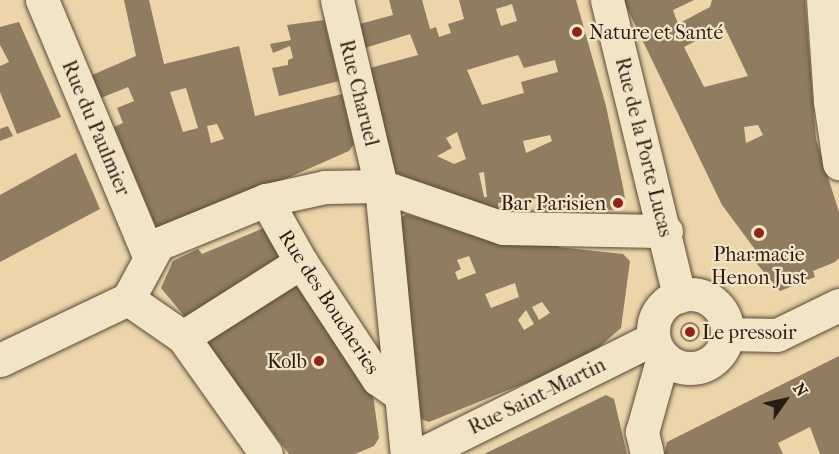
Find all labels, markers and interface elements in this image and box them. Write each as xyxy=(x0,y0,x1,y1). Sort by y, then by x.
place label: Nature et Santé xyxy=(589,20,723,44)
marker: Nature et Santé xyxy=(570,25,584,39)
street label: Rue Charuel xyxy=(334,37,384,149)
street label: Rue de la Porte Lucas xyxy=(610,55,678,239)
street label: Rue du Paulmier xyxy=(57,57,135,199)
place label: Bar Parisien xyxy=(501,191,606,215)
marker: Bar Parisien xyxy=(611,196,625,210)
street label: Rue des Boucheries xyxy=(273,225,385,379)
marker: Pharmacie Henon Just xyxy=(752,226,766,240)
place label: Pharmacie Henon Just xyxy=(711,243,807,290)
place label: Le pressoir xyxy=(702,320,797,344)
marker: Le pressoir xyxy=(683,325,697,339)
place label: Kolb xyxy=(267,349,307,373)
street label: Rue Saint-Martin xyxy=(464,352,610,440)
marker: Kolb xyxy=(312,354,326,368)
north arrow xyxy=(755,370,815,430)
text: N xyxy=(789,379,812,400)

